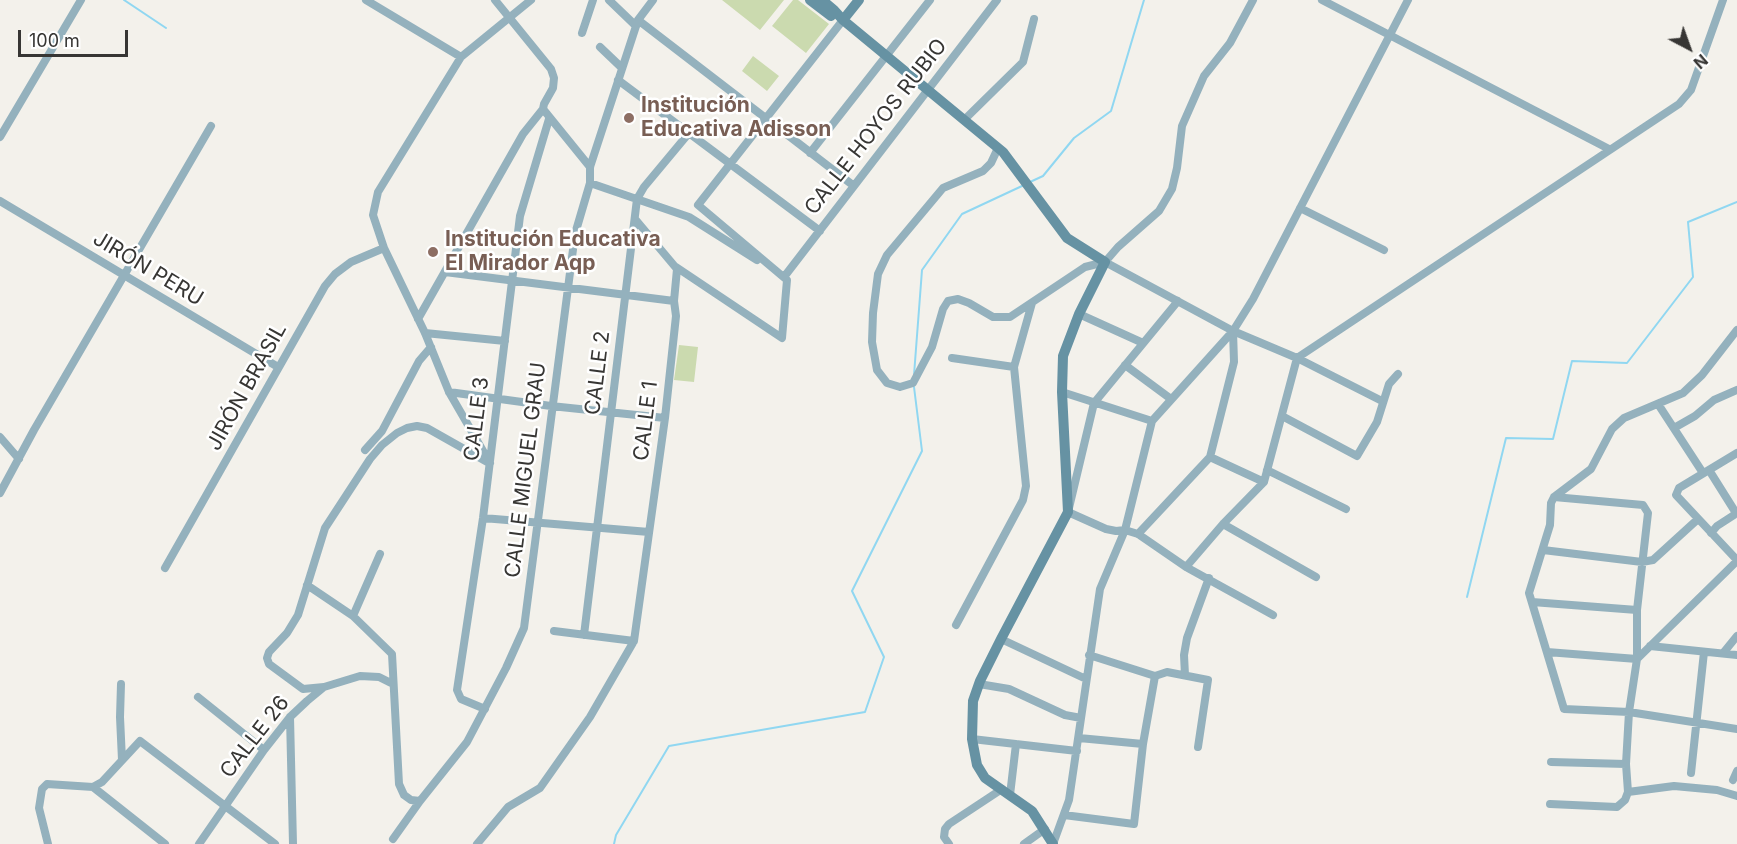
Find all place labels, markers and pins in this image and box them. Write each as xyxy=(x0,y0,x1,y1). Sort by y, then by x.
place label: Institución Educativa Adisson xyxy=(641,93,831,143)
marker: Institución Educativa Adisson xyxy=(622,111,636,125)
place label: Institución Educativa El Mirador Aqp xyxy=(445,227,661,277)
marker: Institución Educativa El Mirador Aqp xyxy=(426,245,440,259)

